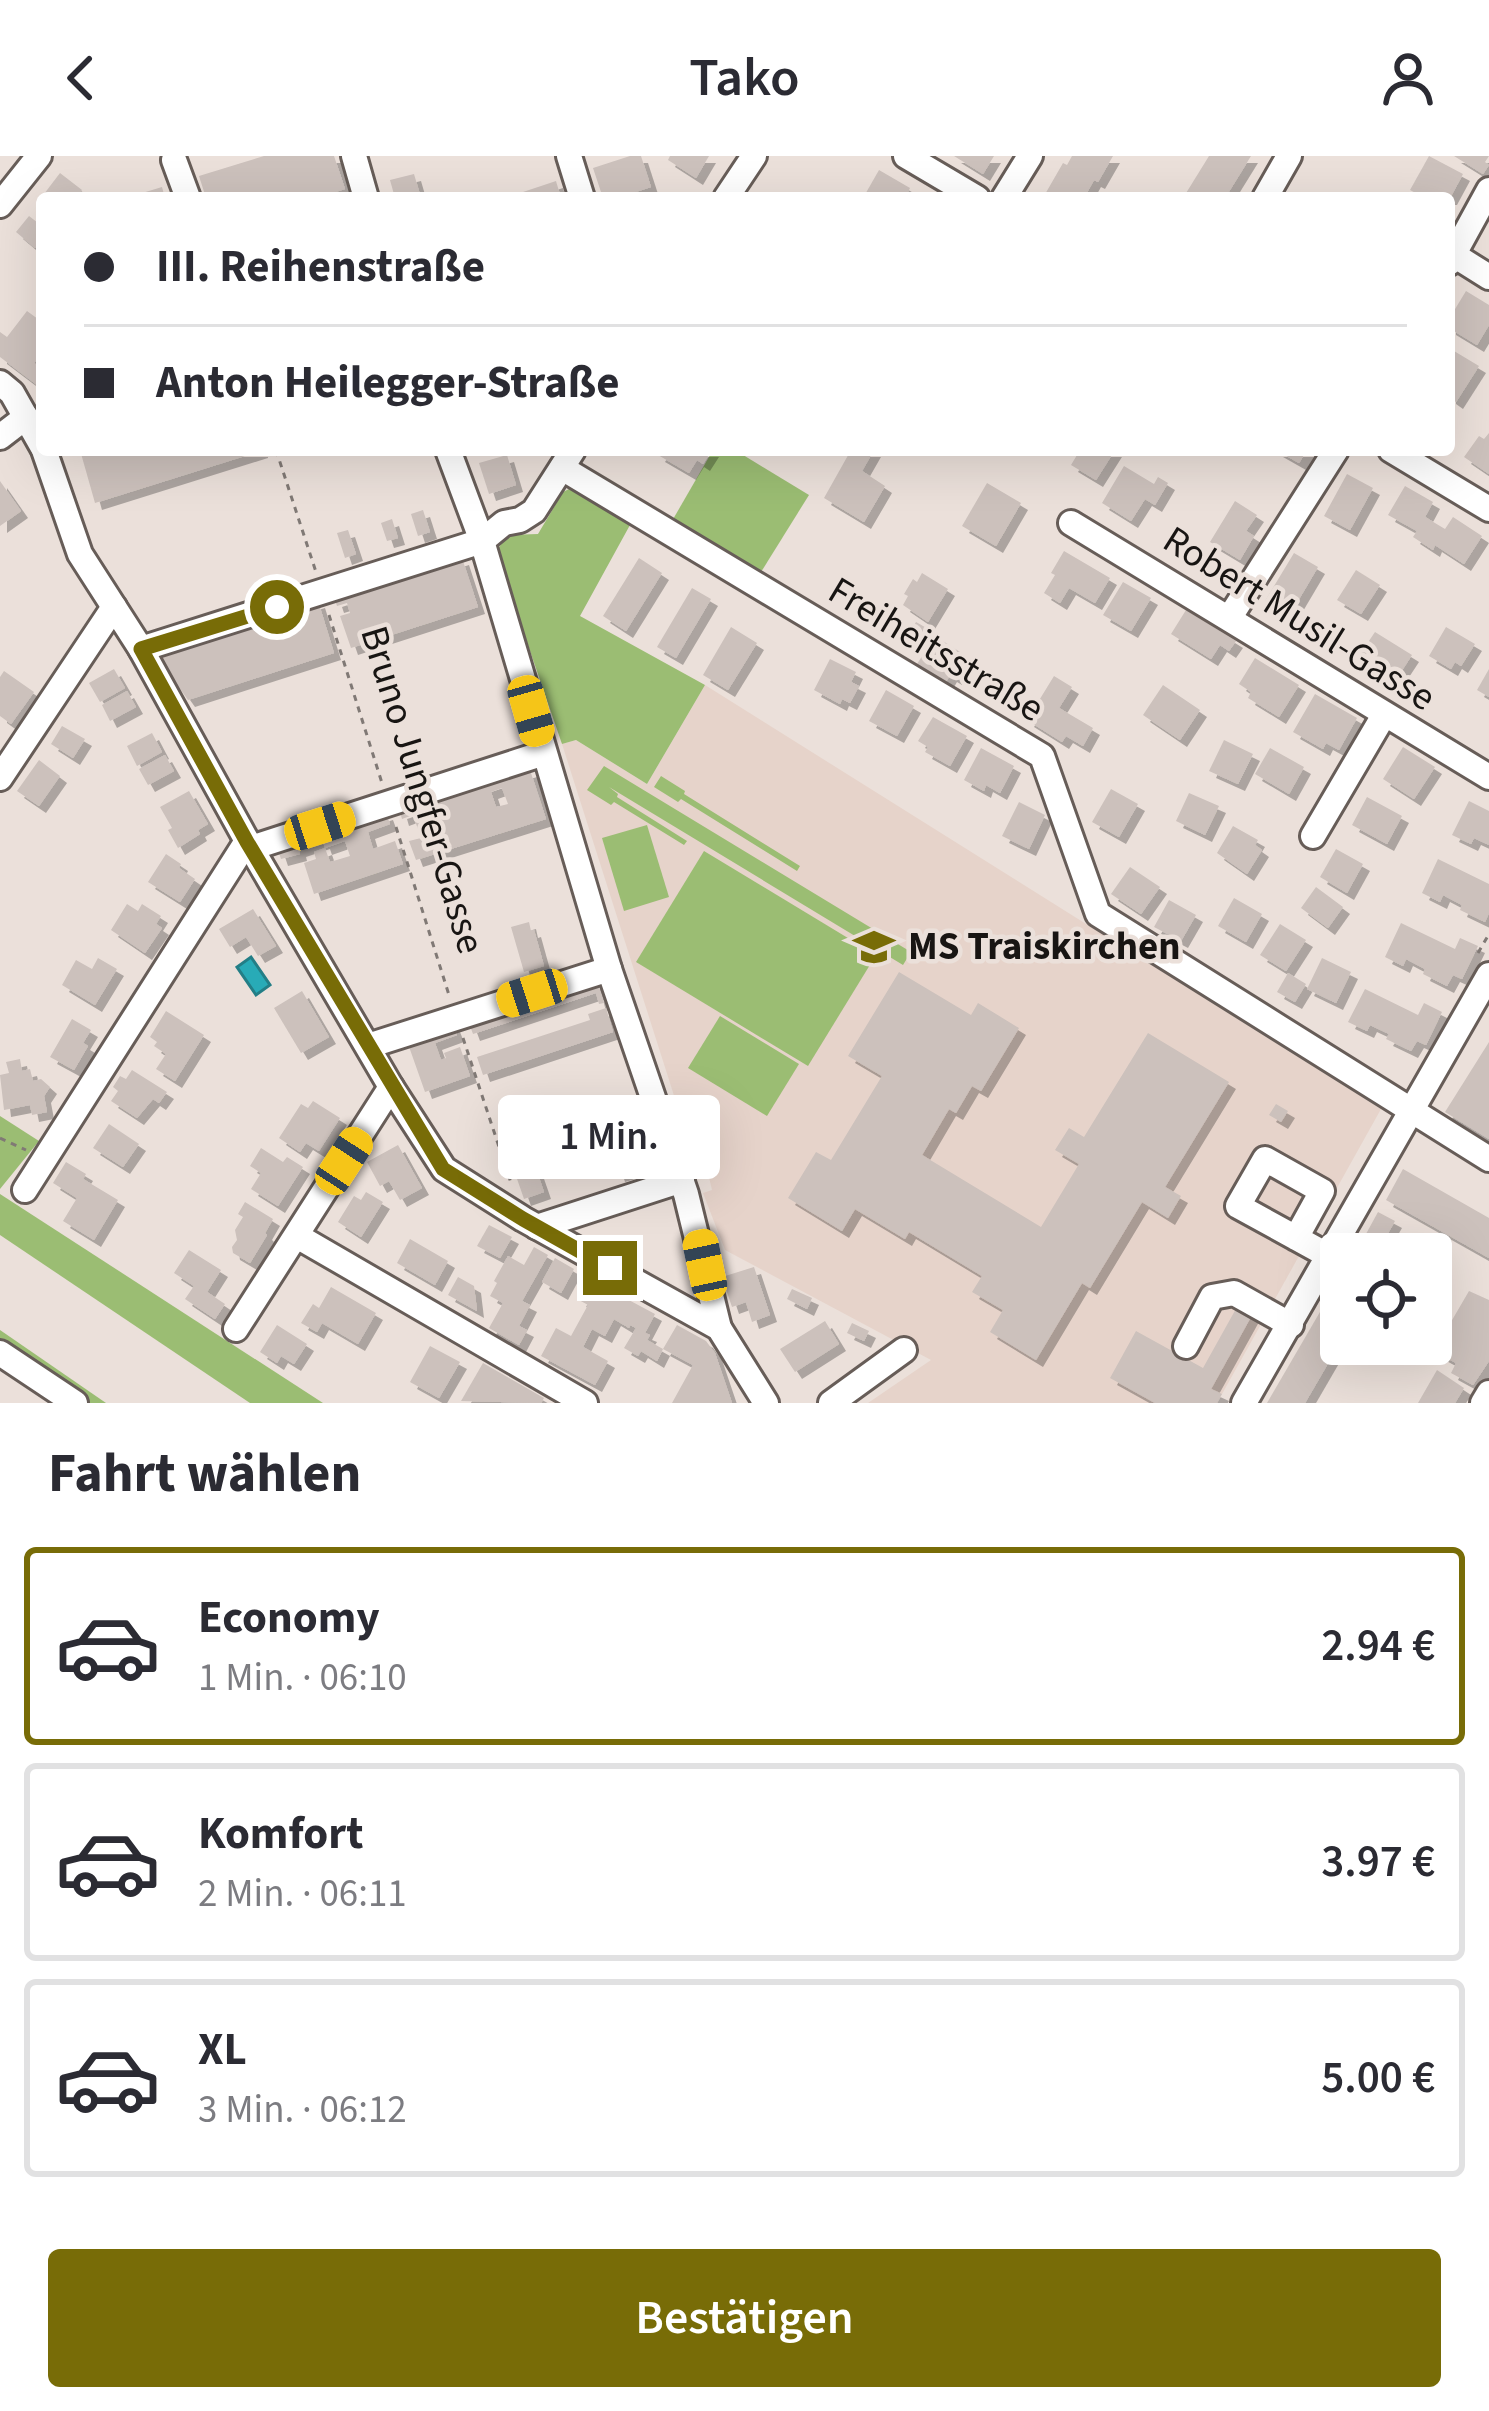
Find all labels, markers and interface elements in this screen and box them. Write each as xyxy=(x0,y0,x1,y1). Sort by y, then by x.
text: Tako xyxy=(689,40,800,117)
icon: back xyxy=(48,45,114,111)
icon: person xyxy=(1375,45,1441,111)
text: III. Reihenstraße xyxy=(156,235,485,299)
text: Anton Heilegger-Straße xyxy=(156,351,619,415)
street label: Robert Musil-Gasse xyxy=(1152,513,1446,725)
street label: Freiheitsstraße xyxy=(818,564,1054,736)
route start xyxy=(250,580,304,634)
street label: Bruno Jungfer-Gasse xyxy=(346,619,498,961)
car xyxy=(504,671,558,751)
car xyxy=(280,798,360,854)
place label: MS Traiskirchen xyxy=(908,919,1181,975)
school or university icon: MS Traiskirchen xyxy=(851,924,897,970)
car xyxy=(492,965,572,1021)
callout: 1 Min. xyxy=(499,1094,721,1178)
text: 1 Min. xyxy=(559,1109,659,1165)
car xyxy=(309,1121,379,1201)
car xyxy=(680,1226,730,1304)
map controls xyxy=(1320,1233,1452,1365)
button: locate xyxy=(1320,1233,1452,1365)
route end xyxy=(583,1241,637,1295)
text: Fahrt wählen xyxy=(48,1436,361,1513)
text: Economy xyxy=(198,1586,380,1650)
icon: car xyxy=(54,1592,162,1700)
text: 2.94 € xyxy=(1321,1614,1435,1678)
text: 1 Min. · 06:10 xyxy=(198,1650,407,1706)
text: Komfort xyxy=(198,1802,363,1866)
icon: car xyxy=(54,1808,162,1916)
text: 3.97 € xyxy=(1321,1830,1435,1894)
text: 2 Min. · 06:11 xyxy=(198,1866,407,1922)
text: XL xyxy=(198,2018,247,2082)
icon: car xyxy=(54,2024,162,2132)
text: 5.00 € xyxy=(1321,2046,1435,2110)
text: 3 Min. · 06:12 xyxy=(198,2082,407,2138)
button: Bestätigen xyxy=(48,2249,1441,2387)

